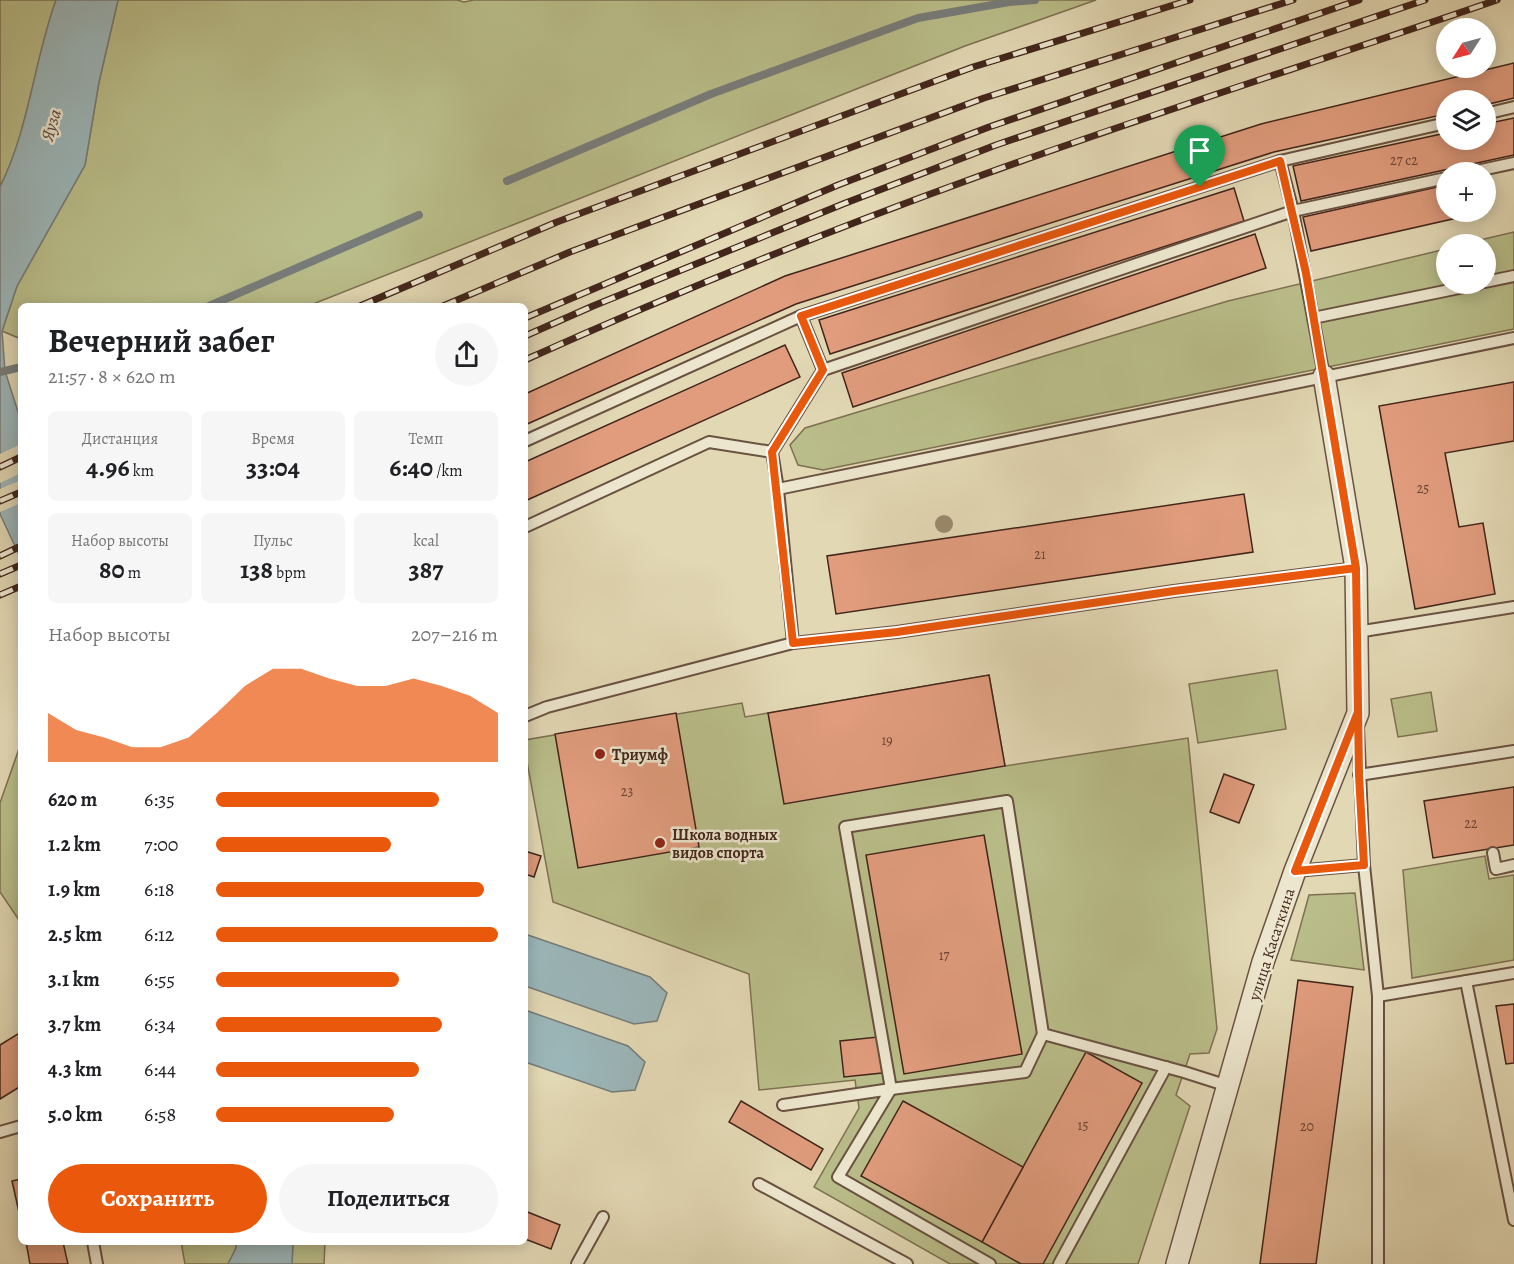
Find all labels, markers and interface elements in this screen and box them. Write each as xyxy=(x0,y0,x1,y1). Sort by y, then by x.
north arrow xyxy=(1436,18,1496,78)
map controls xyxy=(1436,18,1496,294)
button: layers xyxy=(1436,90,1496,150)
water label: Яуза xyxy=(35,106,67,145)
pin xyxy=(1174,125,1225,187)
icon: arrive xyxy=(1183,134,1216,167)
house number: 27 с2 xyxy=(1390,151,1418,170)
button: + xyxy=(1436,162,1496,222)
button: − xyxy=(1436,234,1496,294)
text: Вечерний забег xyxy=(48,318,275,363)
button: share xyxy=(435,323,498,386)
text: 21:57 · 8 × 620 m xyxy=(48,363,176,390)
text: Дистанция xyxy=(82,428,158,450)
text: Время xyxy=(251,428,295,450)
text: Темп xyxy=(409,428,443,450)
text: 4.96 xyxy=(86,450,130,485)
text: 33:04 xyxy=(246,450,300,485)
text: 6:40 xyxy=(389,450,433,485)
text: km xyxy=(130,460,154,482)
text: /km xyxy=(433,460,463,482)
house number: 25 xyxy=(1417,479,1429,498)
text: Набор высоты xyxy=(71,530,169,552)
text: Пульс xyxy=(253,530,293,552)
text: kcal xyxy=(413,530,439,552)
house number: 21 xyxy=(1034,545,1046,564)
text: 80 xyxy=(99,552,125,587)
text: 138 xyxy=(240,552,273,587)
text: 387 xyxy=(409,552,443,587)
text: m xyxy=(125,562,141,584)
text: bpm xyxy=(273,562,306,584)
text: Набор высоты xyxy=(48,621,171,648)
text: 207–216 m xyxy=(411,621,498,648)
house number: 19 xyxy=(881,731,893,750)
place label: Триумф xyxy=(612,744,668,766)
marker: Триумф xyxy=(593,747,607,761)
house number: 23 xyxy=(621,782,633,801)
text: 620 m xyxy=(48,786,97,813)
text: 6:35 xyxy=(144,786,175,813)
house number: 22 xyxy=(1464,814,1478,833)
place label: Школа водных видов спорта xyxy=(672,824,778,864)
text: 1.2 km xyxy=(48,831,101,858)
text: 7:00 xyxy=(144,831,178,858)
marker: Школа водных видов спорта xyxy=(653,836,667,850)
text: 1.9 km xyxy=(48,876,101,903)
text: 6:18 xyxy=(144,876,175,903)
street label: улица Касаткина xyxy=(1243,885,1301,1004)
text: 2.5 km xyxy=(48,921,102,948)
text: 6:12 xyxy=(144,921,174,948)
house number: 17 xyxy=(939,946,949,965)
text: 3.1 km xyxy=(48,966,100,993)
text: 6:55 xyxy=(144,966,175,993)
text: 3.7 km xyxy=(48,1011,101,1038)
text: 6:34 xyxy=(144,1011,175,1038)
text: 4.3 km xyxy=(48,1056,102,1083)
text: 6:44 xyxy=(144,1056,176,1083)
text: 5.0 km xyxy=(48,1101,103,1128)
text: 6:58 xyxy=(144,1101,176,1128)
house number: 15 xyxy=(1078,1116,1088,1135)
house number: 20 xyxy=(1300,1117,1314,1136)
button: Сохранить xyxy=(48,1164,267,1233)
button: Поделиться xyxy=(279,1164,498,1233)

